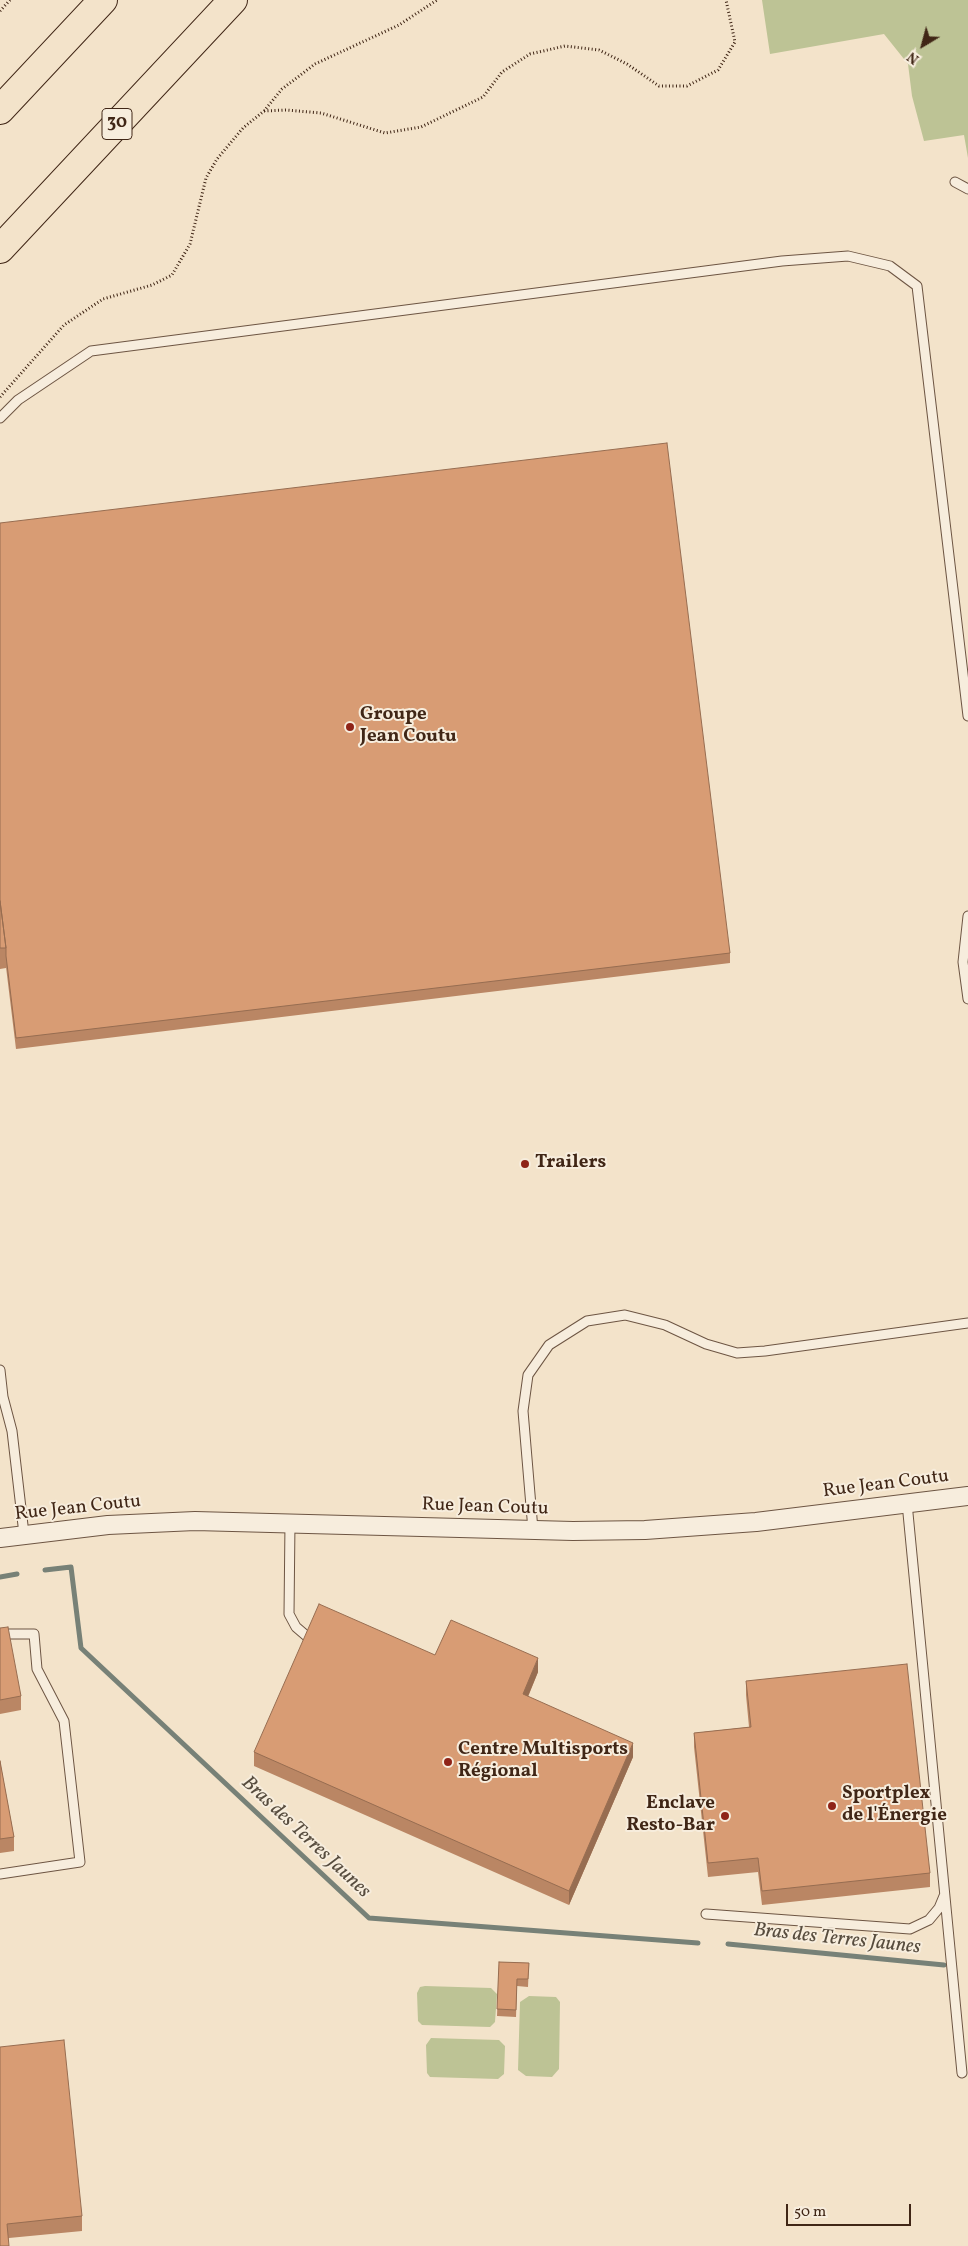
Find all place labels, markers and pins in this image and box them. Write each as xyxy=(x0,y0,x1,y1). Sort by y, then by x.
place label: Groupe Jean Coutu xyxy=(360,705,457,749)
marker: Groupe Jean Coutu xyxy=(344,721,356,733)
place label: Trailers xyxy=(535,1153,606,1175)
marker: Trailers xyxy=(519,1158,531,1170)
place label: Centre Multisports Régional xyxy=(458,1740,628,1784)
marker: Centre Multisports Régional xyxy=(442,1756,454,1768)
place label: Sportplex de l'Énergie xyxy=(842,1784,947,1828)
place label: Enclave Resto-Bar xyxy=(626,1794,715,1838)
marker: Sportplex de l'Énergie xyxy=(826,1800,838,1812)
marker: Enclave Resto-Bar xyxy=(719,1810,731,1822)

